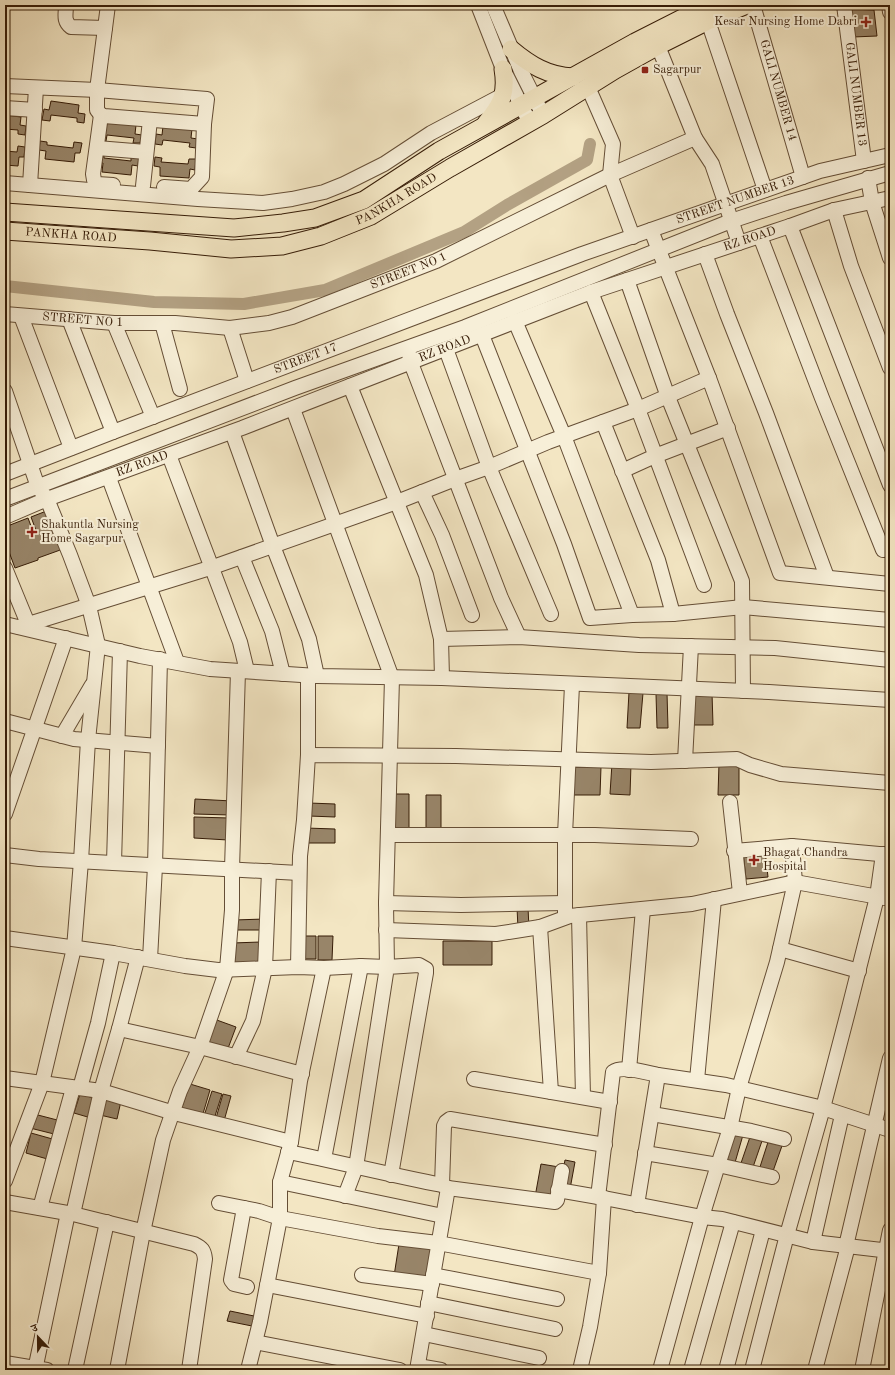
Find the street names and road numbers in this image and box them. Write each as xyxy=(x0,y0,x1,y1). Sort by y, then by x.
street label: GALI NUMBER 14 xyxy=(757,38,798,142)
street label: GALI NUMBER 13 xyxy=(843,42,868,147)
street label: PANKHA ROAD xyxy=(354,171,439,227)
street label: STREET NUMBER 13 xyxy=(675,174,796,227)
street label: RZ ROAD xyxy=(722,225,778,254)
street label: PANKHA ROAD xyxy=(25,226,117,245)
street label: STREET NO 1 xyxy=(369,251,449,292)
street label: STREET NO 1 xyxy=(42,311,123,329)
street label: RZ ROAD xyxy=(417,333,473,364)
street label: STREET 17 xyxy=(272,341,339,376)
street label: RZ ROAD xyxy=(114,449,170,479)

